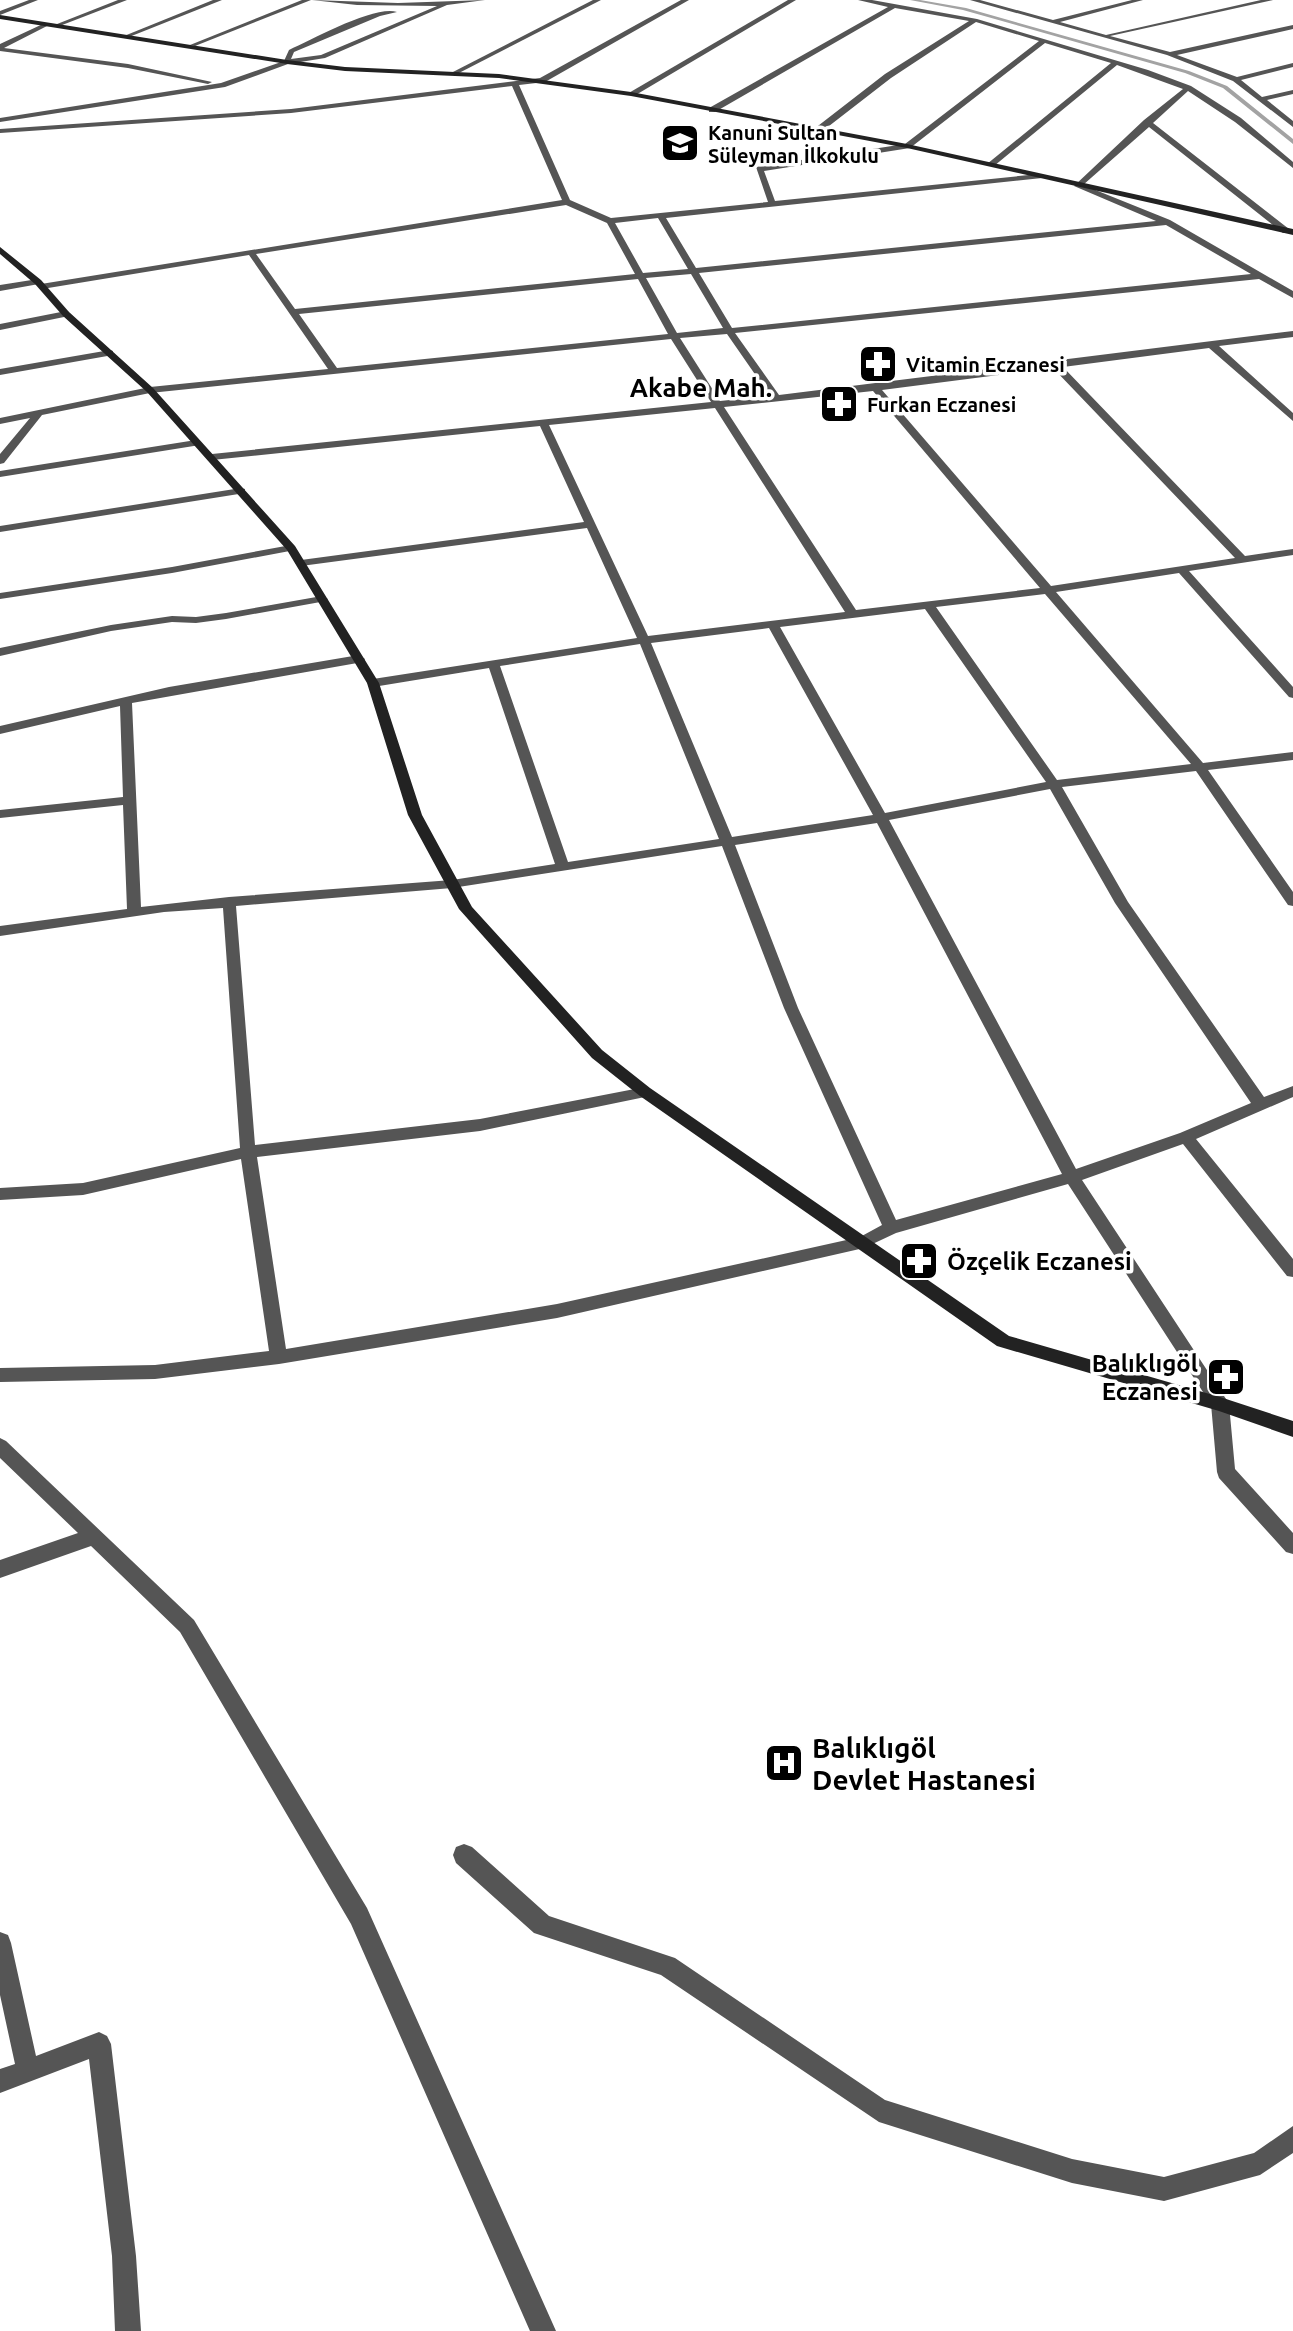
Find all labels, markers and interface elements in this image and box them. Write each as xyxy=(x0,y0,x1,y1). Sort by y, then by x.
place label: Kanuni Sultan Süleyman İlkokulu xyxy=(708,121,879,167)
school or university icon: Kanuni Sultan Süleyman İlkokulu xyxy=(659,122,701,164)
pharmacy icon: Vitamin Eczanesi xyxy=(857,343,899,385)
place label: Vitamin Eczanesi xyxy=(906,353,1065,376)
district label: Akabe Mah. xyxy=(630,373,772,402)
pharmacy icon: Furkan Eczanesi xyxy=(818,383,860,425)
place label: Furkan Eczanesi xyxy=(867,393,1016,416)
pharmacy icon: Özçelik Eczanesi xyxy=(898,1240,940,1282)
place label: Özçelik Eczanesi xyxy=(947,1247,1132,1275)
place label: Balıklıgöl Eczanesi xyxy=(1092,1350,1198,1405)
pharmacy icon: Balıklıgöl Eczanesi xyxy=(1205,1356,1247,1398)
place label: Balıklıgöl Devlet Hastanesi xyxy=(812,1732,1036,1795)
hospital icon: Balıklıgöl Devlet Hastanesi xyxy=(763,1742,805,1784)

